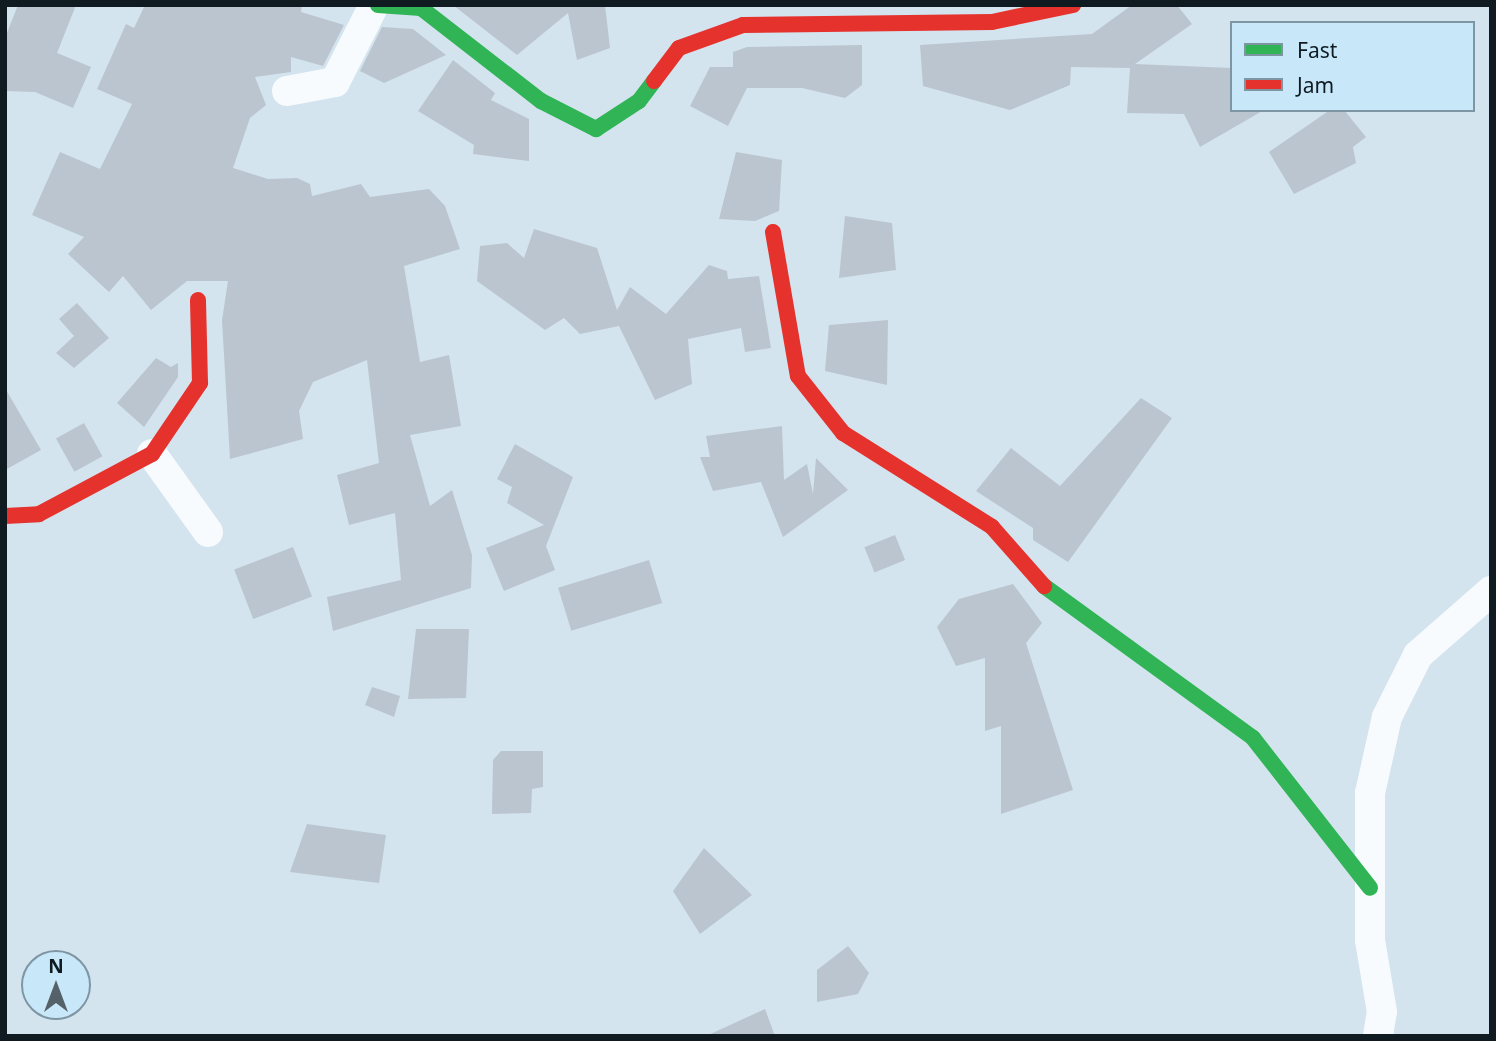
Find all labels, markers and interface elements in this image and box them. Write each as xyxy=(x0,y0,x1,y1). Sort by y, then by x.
legend xyxy=(1230,21,1475,112)
text: Fast xyxy=(1297,36,1337,64)
text: Jam xyxy=(1297,71,1334,99)
north arrow xyxy=(21,950,91,1020)
text: N xyxy=(48,953,64,979)

